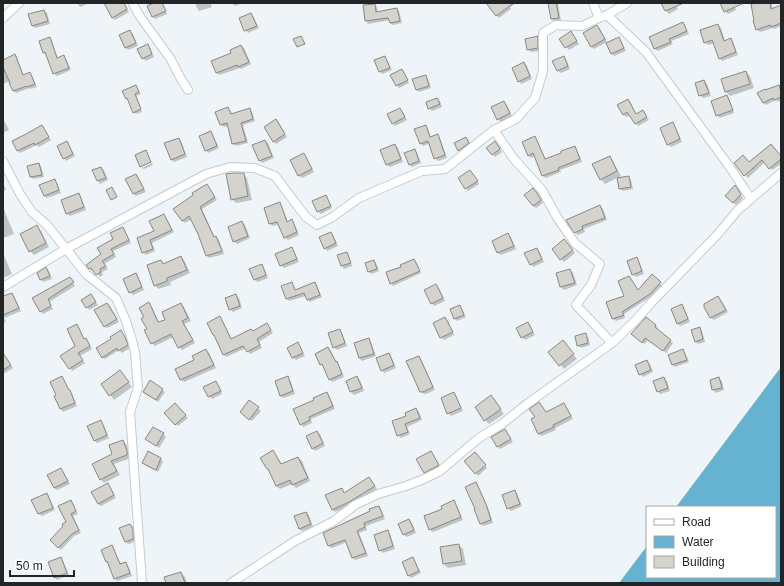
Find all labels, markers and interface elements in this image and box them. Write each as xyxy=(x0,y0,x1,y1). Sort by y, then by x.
legend xyxy=(646,506,776,578)
text: Road xyxy=(682,515,711,529)
text: Water xyxy=(682,535,714,549)
scale bar xyxy=(10,552,74,578)
text: Building xyxy=(682,555,725,569)
text: 50 m xyxy=(16,559,43,573)

